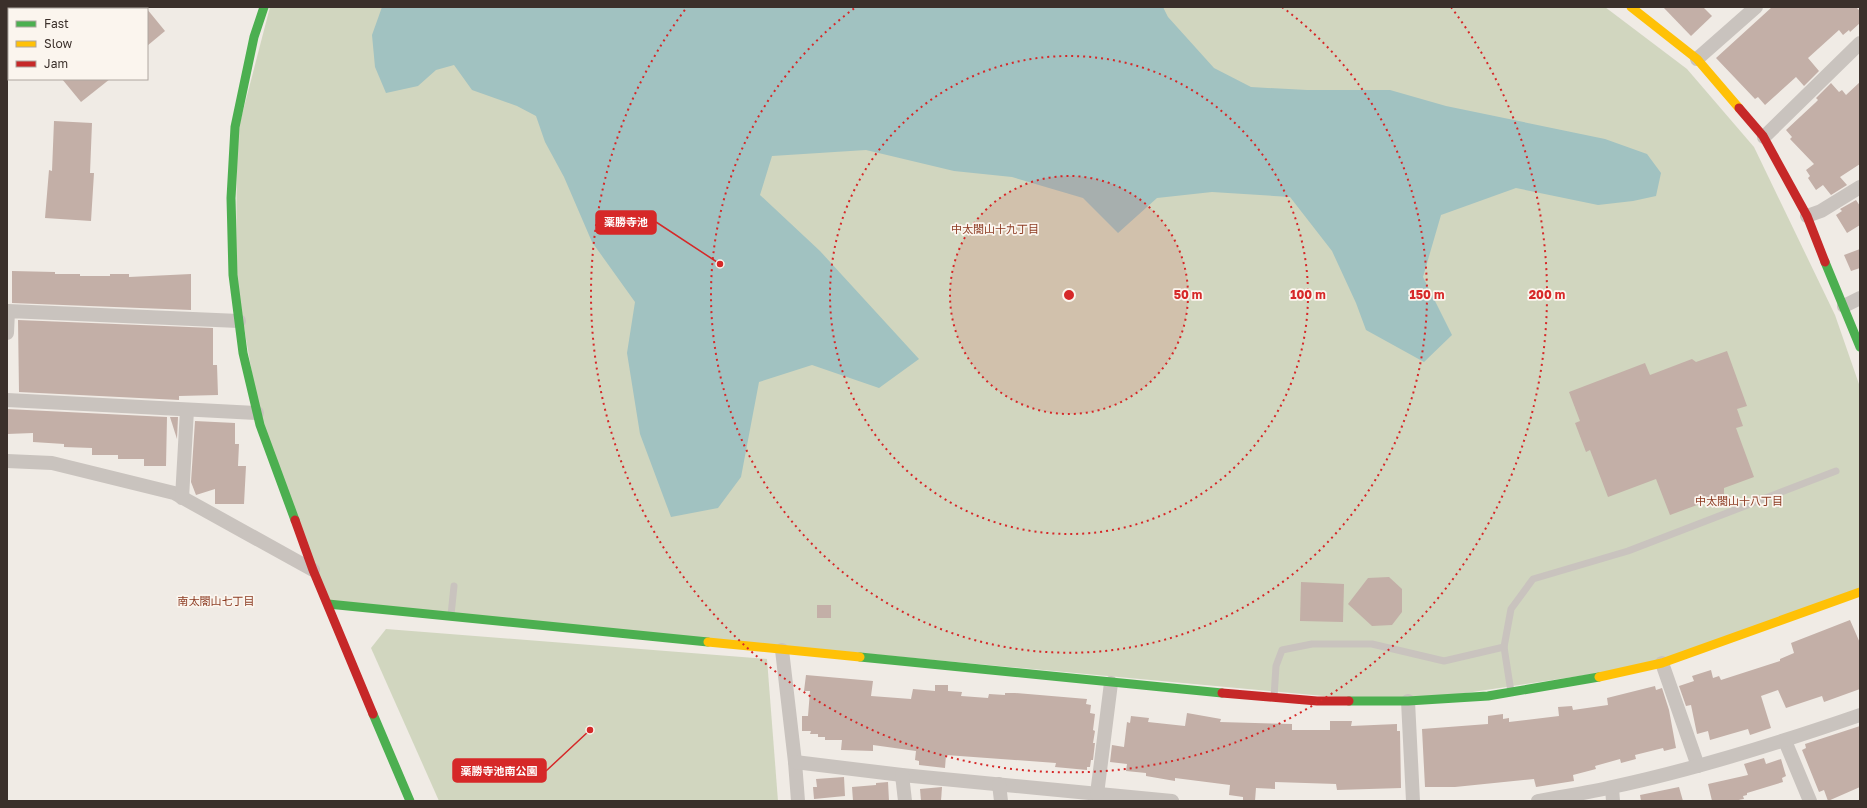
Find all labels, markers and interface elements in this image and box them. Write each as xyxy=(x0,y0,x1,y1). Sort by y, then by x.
legend xyxy=(8,8,148,80)
text: Fast xyxy=(44,16,69,31)
text: Slow xyxy=(44,36,72,51)
text: Jam xyxy=(44,56,68,71)
callout: 薬勝寺池 xyxy=(596,211,656,234)
text: 薬勝寺池 xyxy=(604,215,648,228)
district label: 中太閤山十九丁目 xyxy=(951,222,1039,235)
text: 50 m xyxy=(1174,287,1202,302)
text: 100 m xyxy=(1290,287,1326,302)
text: 150 m xyxy=(1410,287,1444,302)
text: 200 m xyxy=(1529,287,1565,302)
centre of rings xyxy=(1062,288,1076,302)
district label: 中太閤山十八丁目 xyxy=(1695,494,1783,507)
district label: 南太閤山七丁目 xyxy=(178,594,255,607)
callout: 薬勝寺池南公園 xyxy=(453,759,546,782)
text: 薬勝寺池南公園 xyxy=(461,764,538,777)

